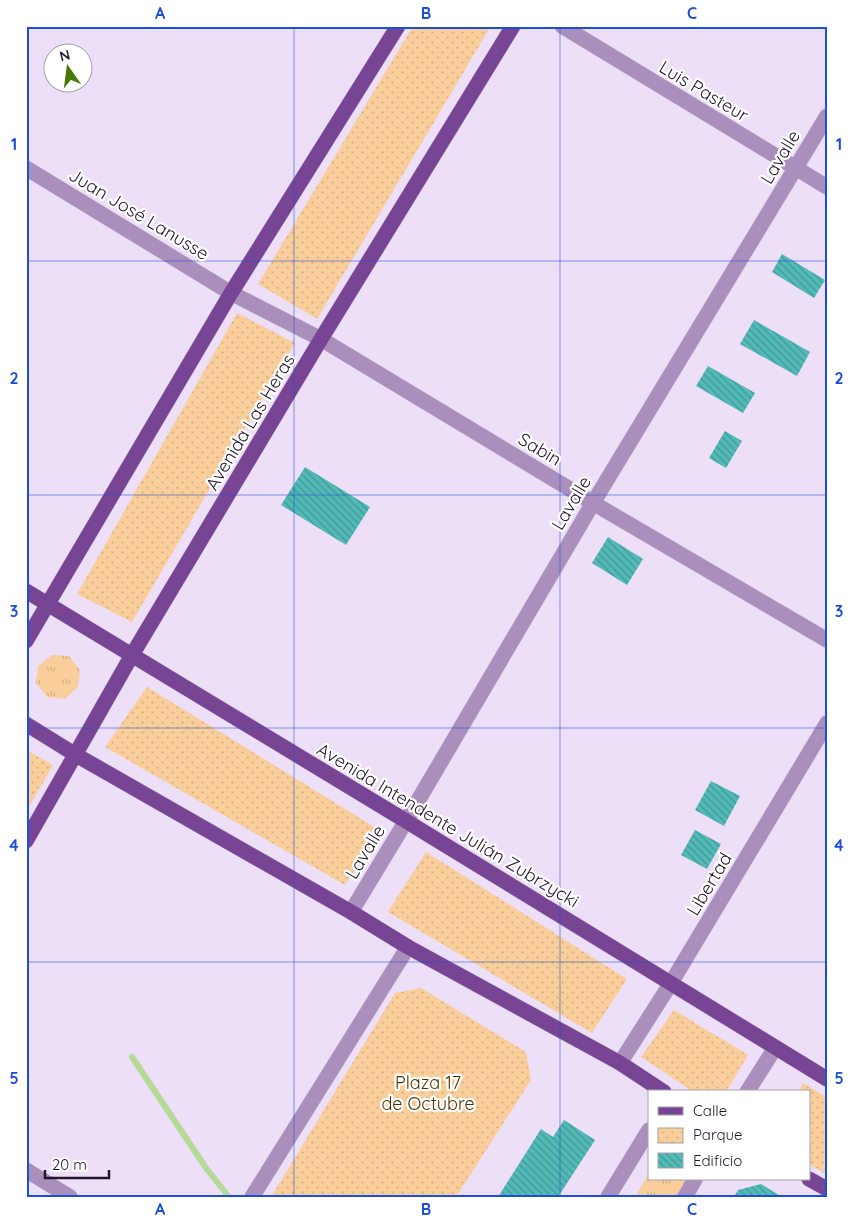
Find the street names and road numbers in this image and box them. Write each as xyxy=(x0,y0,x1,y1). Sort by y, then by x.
street label: Luis Pasteur xyxy=(655,55,753,127)
street label: Lavalle xyxy=(755,126,805,188)
street label: Juan José Lanusse xyxy=(65,163,213,265)
street label: Avenida Las Heras xyxy=(200,350,300,494)
street label: Sabin xyxy=(514,427,566,471)
street label: Lavalle xyxy=(546,472,596,534)
street label: Avenida Intendente Julián Zubrzycki xyxy=(313,737,583,913)
street label: Lavalle xyxy=(340,821,390,883)
street label: Libertad xyxy=(681,848,737,920)

